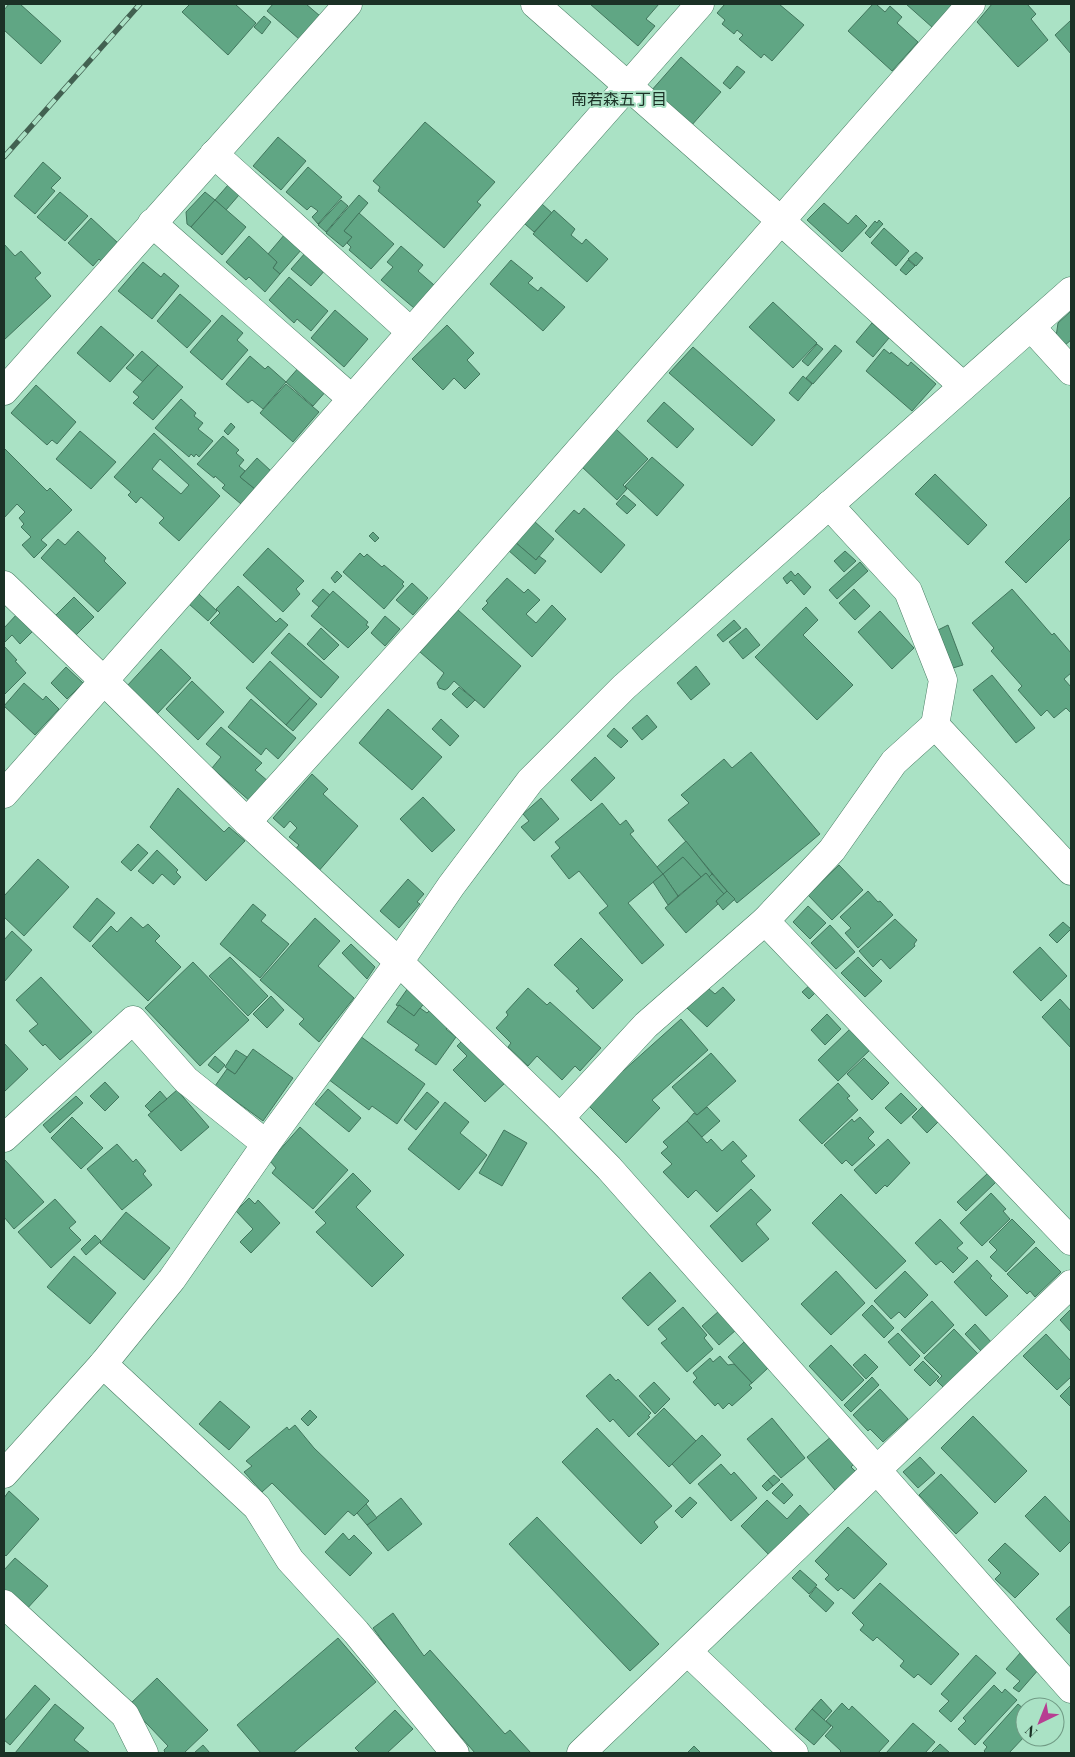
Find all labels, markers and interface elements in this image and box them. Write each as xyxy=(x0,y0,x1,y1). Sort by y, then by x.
district label: 南若森五丁目 xyxy=(571,88,667,109)
north arrow xyxy=(1015,1697,1065,1747)
text: N xyxy=(1021,1721,1041,1742)

